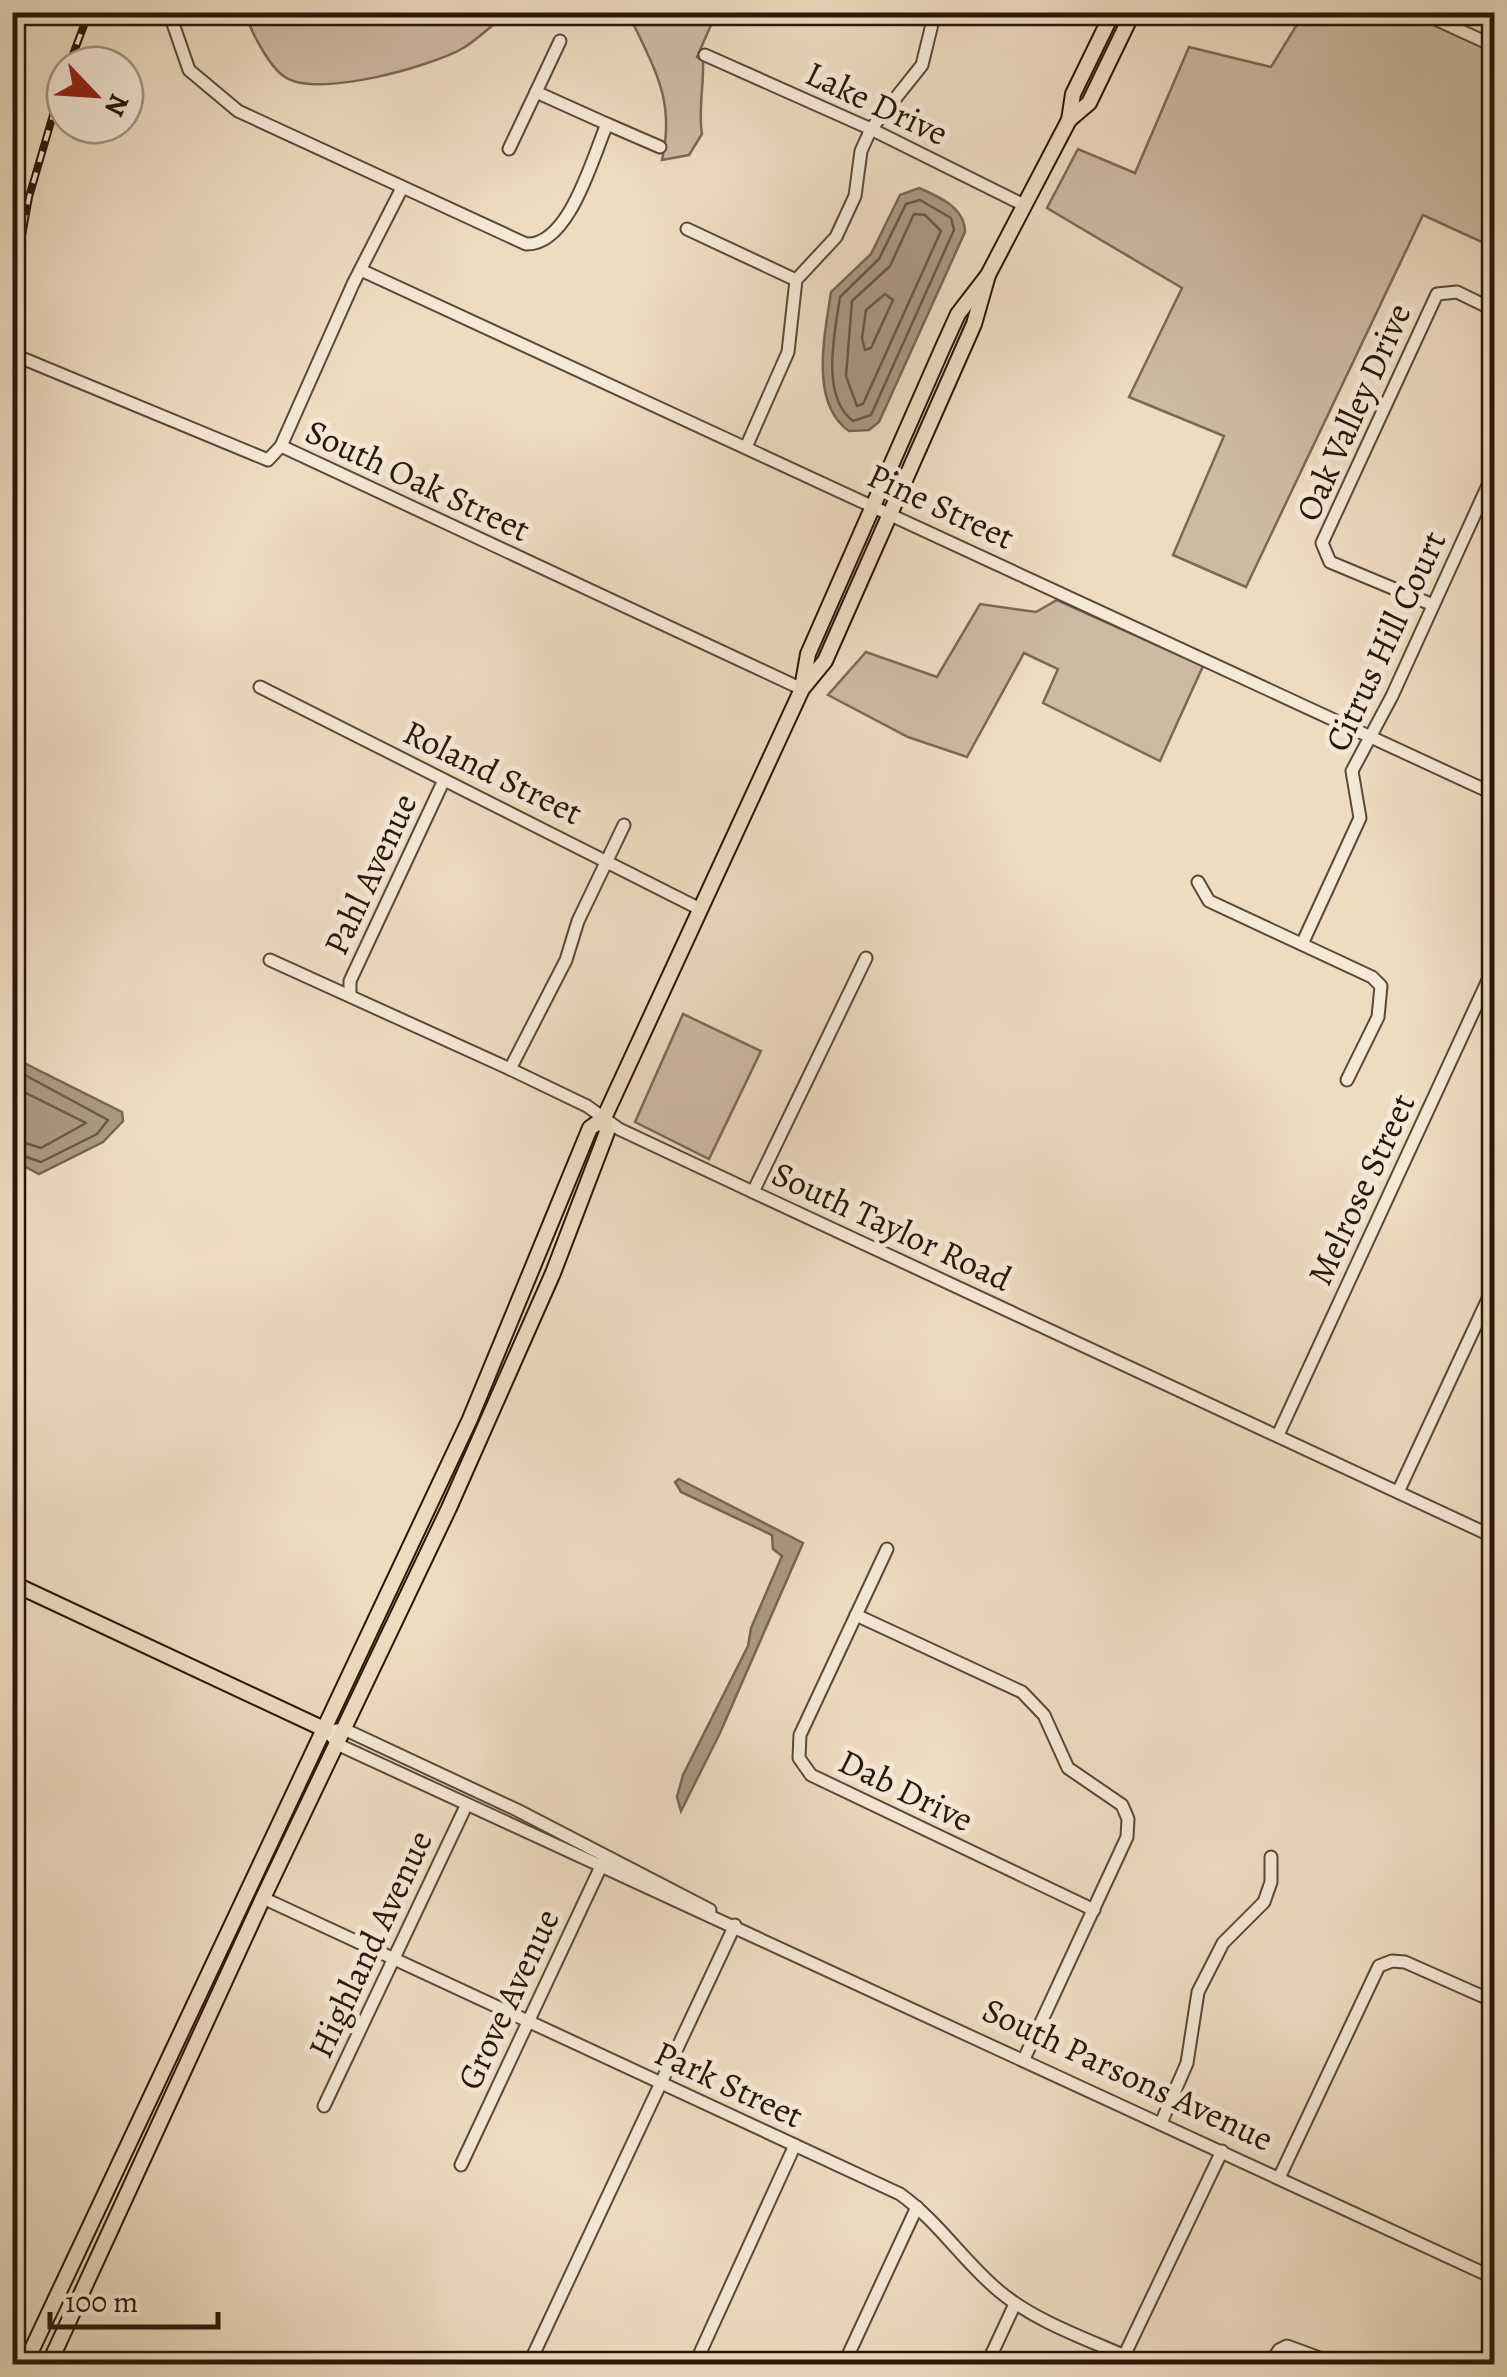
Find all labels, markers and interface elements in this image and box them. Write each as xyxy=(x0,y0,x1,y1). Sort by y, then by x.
north arrow xyxy=(45,45,145,145)
street label: Lake Drive xyxy=(798,49,956,157)
text: N xyxy=(95,88,138,122)
street label: Oak Valley Drive xyxy=(1284,296,1422,528)
street label: South Oak Street xyxy=(298,407,538,553)
street label: Pine Street xyxy=(860,451,1022,561)
street label: Citrus Hill Court xyxy=(1313,523,1457,759)
street label: Roland Street xyxy=(395,708,591,836)
street label: Pahl Avenue xyxy=(312,785,428,963)
street label: Melrose Street xyxy=(1296,1085,1426,1293)
street label: South Taylor Road xyxy=(764,1149,1020,1303)
street label: Dab Drive xyxy=(831,1737,981,1843)
street label: Highland Avenue xyxy=(296,1822,444,2066)
street label: Grove Avenue xyxy=(445,1901,571,2097)
street label: South Parsons Avenue xyxy=(975,1986,1281,2162)
street label: Park Street xyxy=(647,2029,811,2139)
scale bar xyxy=(50,2267,218,2329)
text: 100 m xyxy=(65,2282,138,2322)

